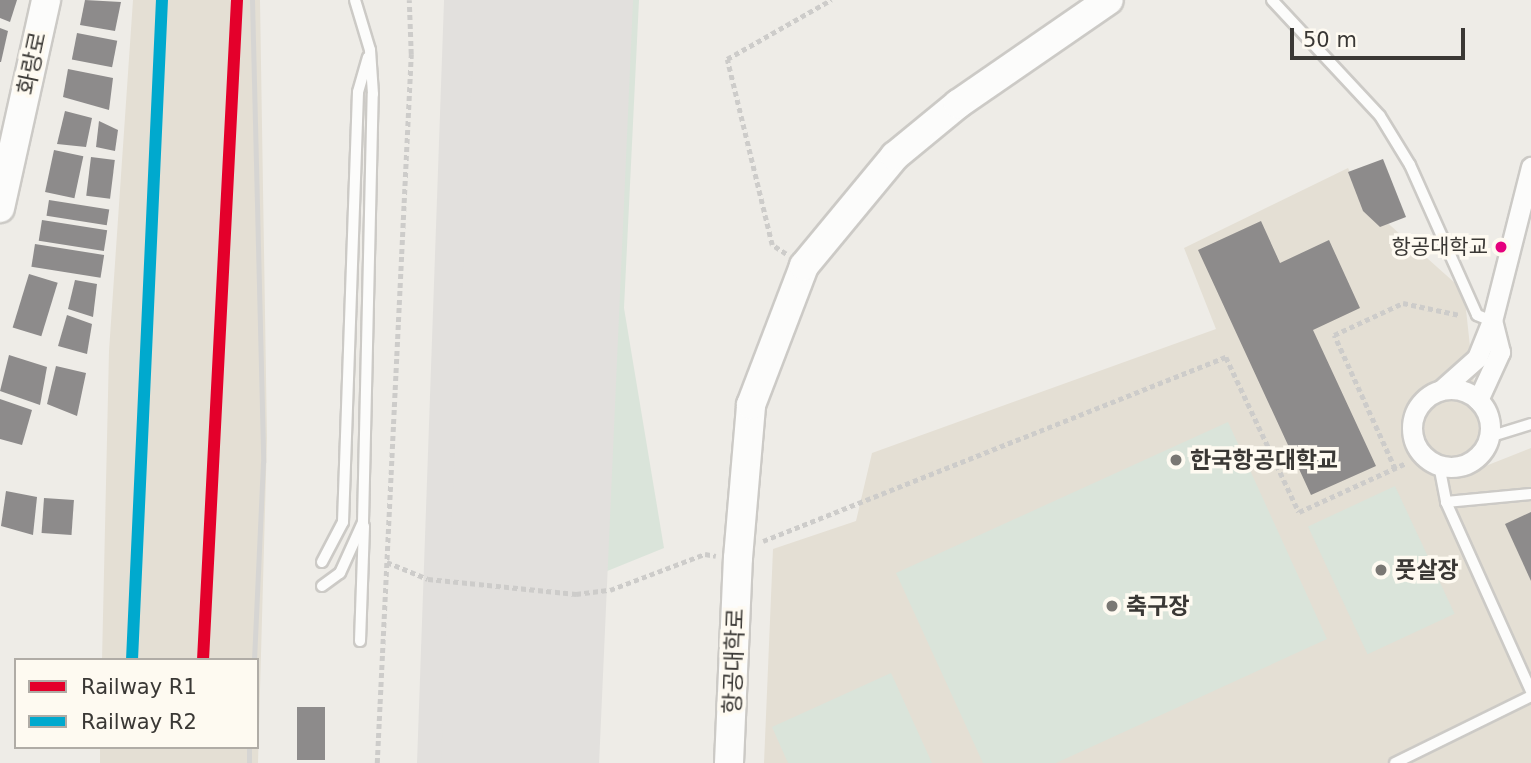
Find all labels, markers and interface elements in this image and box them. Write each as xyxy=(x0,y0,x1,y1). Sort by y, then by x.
scale bar xyxy=(1293,14,1468,58)
text: 50 m xyxy=(1303,28,1357,52)
street label: 화랑로 xyxy=(12,29,52,97)
place label: 항공대학교 xyxy=(1391,234,1488,260)
marker: 항공대학교 xyxy=(1494,240,1508,254)
place label: 한국항공대학교 xyxy=(1190,446,1338,474)
marker: 한국항공대학교 xyxy=(1168,452,1184,468)
place label: 풋살장 xyxy=(1395,556,1458,584)
marker: 풋살장 xyxy=(1373,562,1389,578)
place label: 축구장 xyxy=(1126,592,1189,620)
marker: 축구장 xyxy=(1104,598,1120,614)
street label: 항공대학로 xyxy=(718,608,750,714)
legend xyxy=(14,658,259,749)
text: Railway R1 xyxy=(81,675,197,699)
text: Railway R2 xyxy=(81,710,197,734)

